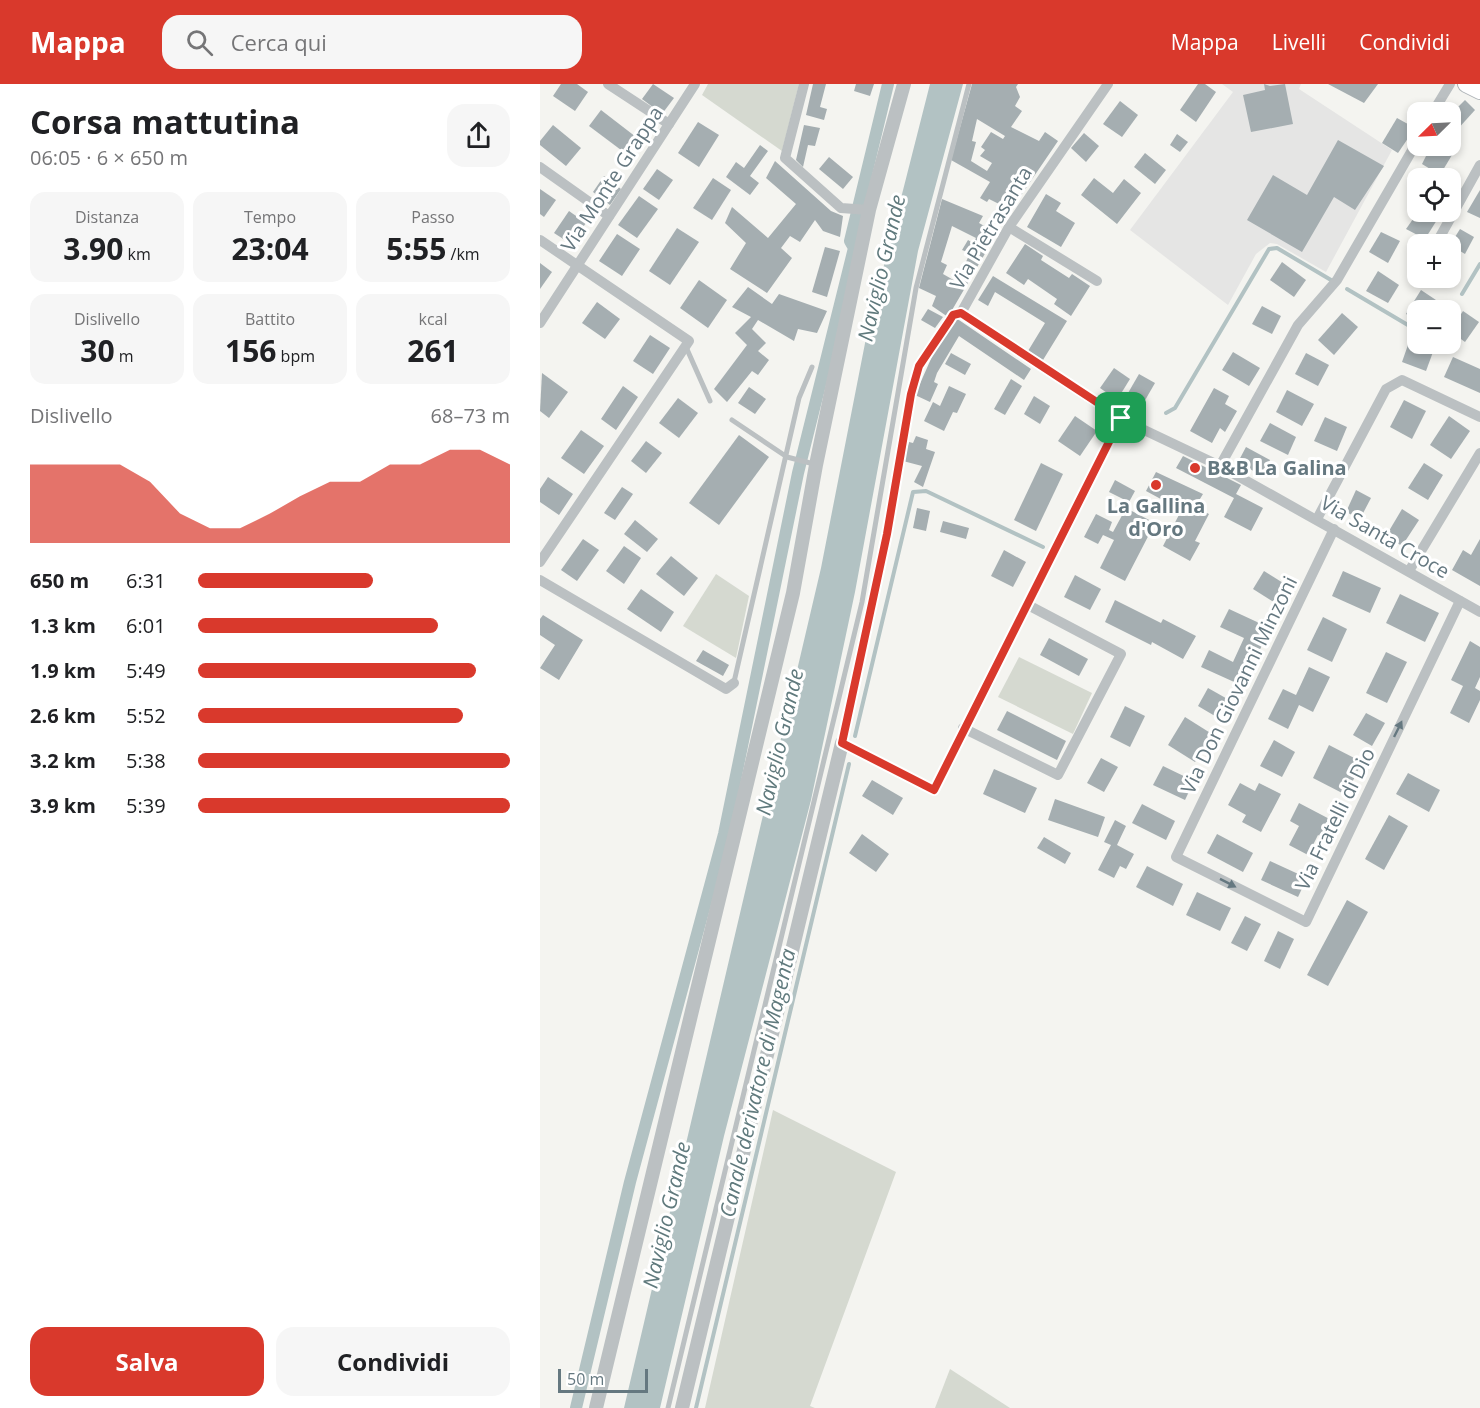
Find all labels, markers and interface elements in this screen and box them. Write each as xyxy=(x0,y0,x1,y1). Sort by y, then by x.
search box xyxy=(162,15,582,69)
text: Mappa xyxy=(30,23,126,61)
icon: search xyxy=(183,26,216,59)
text: Cerca qui xyxy=(231,27,327,57)
text: Mappa xyxy=(1171,28,1239,56)
text: Livelli xyxy=(1272,28,1326,56)
text: Condividi xyxy=(1359,28,1450,56)
text: Corsa mattutina xyxy=(30,99,300,144)
street label: Via Monte Grappa xyxy=(554,101,669,257)
north arrow xyxy=(1407,102,1461,156)
map controls xyxy=(1407,102,1461,354)
button: share xyxy=(447,104,510,167)
text: 06:05 · 6 × 650 m xyxy=(30,144,188,171)
street label: Via Pietrasanta xyxy=(943,161,1038,294)
button: locate xyxy=(1407,168,1461,222)
water label: Naviglio Grande xyxy=(851,192,911,344)
text: Distanza xyxy=(75,206,139,228)
text: Tempo xyxy=(244,206,296,228)
text: Passo xyxy=(411,206,455,228)
text: 3.90 xyxy=(63,228,123,269)
text: 23:04 xyxy=(231,228,309,269)
text: 5:55 xyxy=(386,228,446,269)
button: + xyxy=(1407,234,1461,288)
text: km xyxy=(123,243,151,265)
text: /km xyxy=(446,243,480,265)
button: − xyxy=(1407,300,1461,354)
text: Dislivello xyxy=(74,308,140,330)
text: Battito xyxy=(245,308,295,330)
text: kcal xyxy=(419,308,448,330)
text: 30 xyxy=(80,330,115,371)
text: 156 xyxy=(225,330,276,371)
text: 261 xyxy=(407,330,459,371)
text: m xyxy=(115,345,134,367)
text: bpm xyxy=(276,345,315,367)
pin xyxy=(1095,392,1146,443)
icon: arrive xyxy=(1104,401,1137,434)
text: Dislivello xyxy=(30,402,113,429)
text: 68–73 m xyxy=(431,402,510,429)
place label: B&B La Galina xyxy=(1207,454,1347,481)
marker: B&B La Galina xyxy=(1188,461,1202,475)
marker: La Gallina d'Oro xyxy=(1149,478,1163,492)
street label: Via Santa Croce xyxy=(1316,489,1455,584)
place label: La Gallina d'Oro xyxy=(1107,492,1205,542)
text: 650 m xyxy=(30,567,89,594)
text: 6:31 xyxy=(126,567,166,594)
street label: Via Don Giovanni Minzoni xyxy=(1174,572,1303,798)
text: 1.3 km xyxy=(30,612,96,639)
text: 6:01 xyxy=(126,612,166,639)
text: 1.9 km xyxy=(30,657,96,684)
text: 5:49 xyxy=(126,657,166,684)
water label: Naviglio Grande xyxy=(749,666,809,818)
text: 2.6 km xyxy=(30,702,96,729)
text: 5:52 xyxy=(126,702,166,729)
one-way arrow xyxy=(1394,721,1403,738)
street label: Via Fratelli di Dio xyxy=(1288,743,1381,895)
text: 3.2 km xyxy=(30,747,96,774)
text: 5:38 xyxy=(126,747,166,774)
text: 3.9 km xyxy=(30,792,96,819)
text: 5:39 xyxy=(126,792,166,819)
one-way arrow xyxy=(1220,878,1237,888)
water label: Canale derivatore di Magenta xyxy=(712,946,802,1220)
water label: Naviglio Grande xyxy=(636,1139,696,1291)
button: Salva xyxy=(30,1327,264,1396)
button: Condividi xyxy=(276,1327,510,1396)
scale bar xyxy=(558,1366,648,1394)
text: 50 m xyxy=(567,1368,604,1390)

